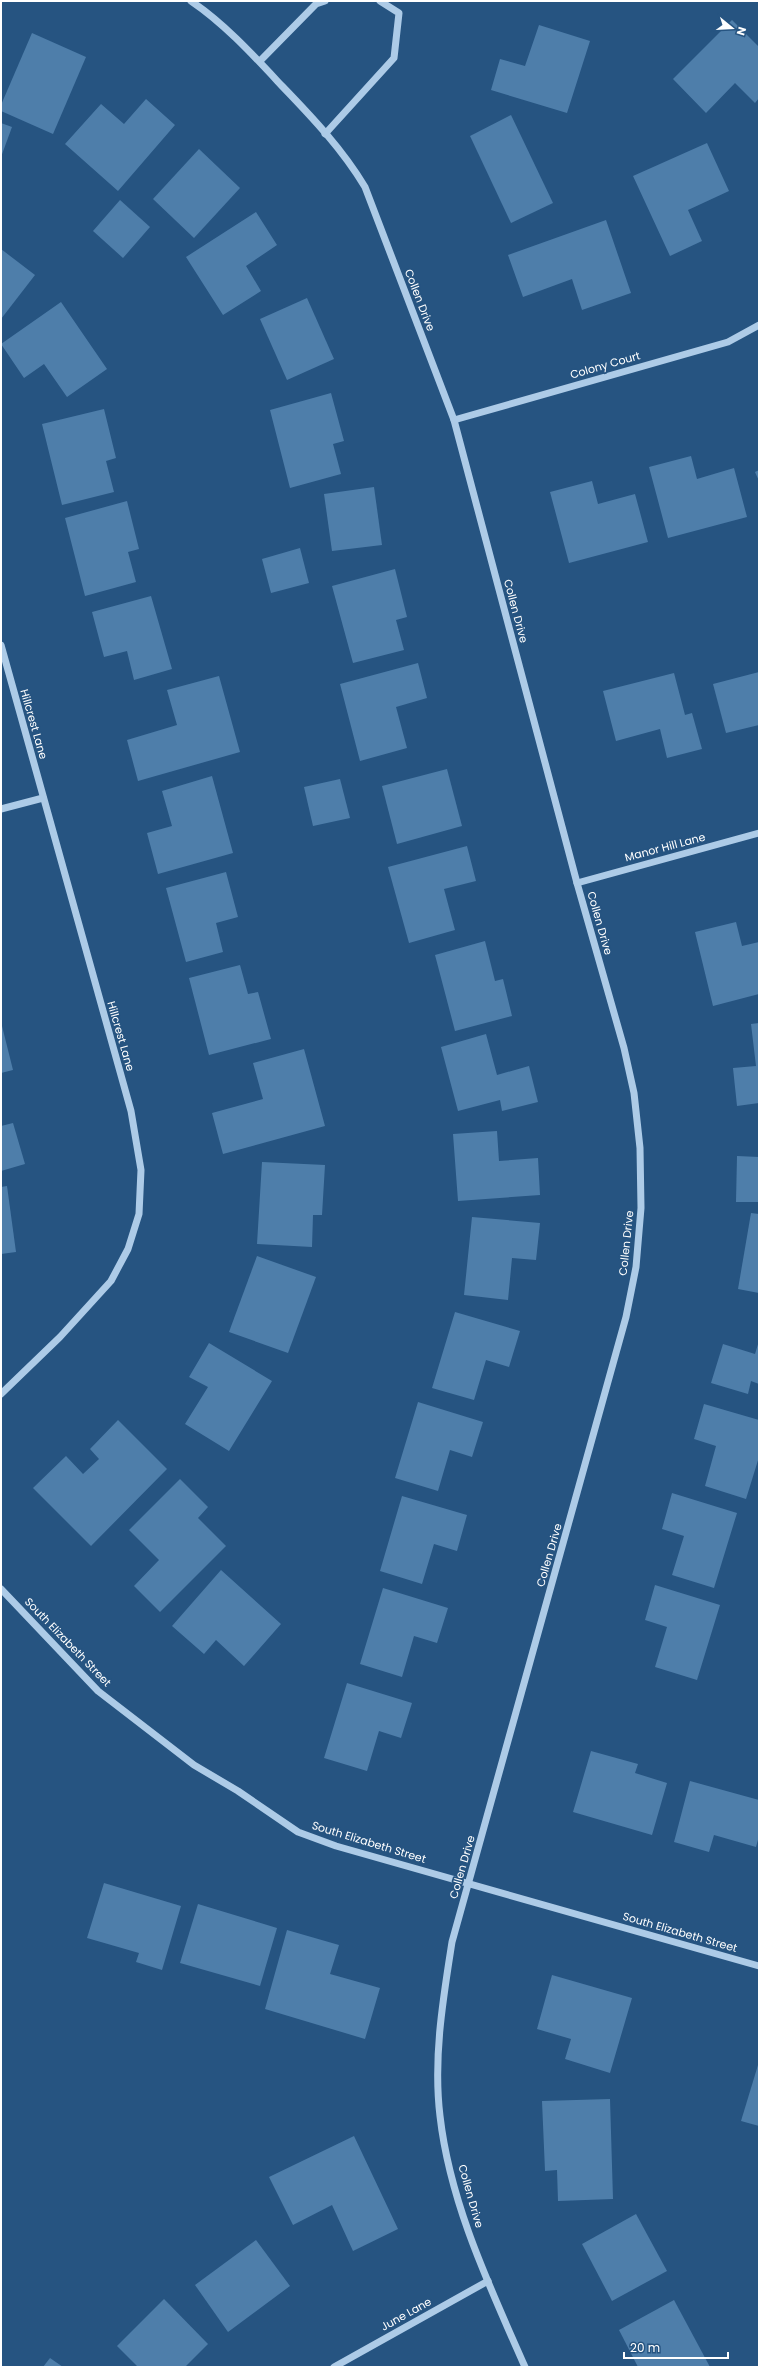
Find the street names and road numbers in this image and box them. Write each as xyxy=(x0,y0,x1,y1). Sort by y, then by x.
street label: Collen Drive xyxy=(401,267,439,334)
street label: Colony Court xyxy=(568,347,642,383)
street label: Collen Drive xyxy=(500,577,532,645)
street label: Hillcrest Lane xyxy=(16,687,52,761)
street label: Manor Hill Lane xyxy=(623,829,707,865)
street label: Collen Drive xyxy=(583,889,617,957)
street label: Hillcrest Lane xyxy=(103,999,139,1073)
street label: Collen Drive xyxy=(615,1210,637,1276)
street label: Collen Drive xyxy=(532,1521,566,1589)
street label: South Elizabeth Street xyxy=(21,1594,115,1690)
street label: South Elizabeth Street xyxy=(310,1817,428,1867)
street label: Collen Drive xyxy=(445,1833,479,1901)
street label: South Elizabeth Street xyxy=(621,1908,739,1956)
street label: Collen Drive xyxy=(454,2162,488,2230)
street label: June Lane xyxy=(378,2293,434,2335)

